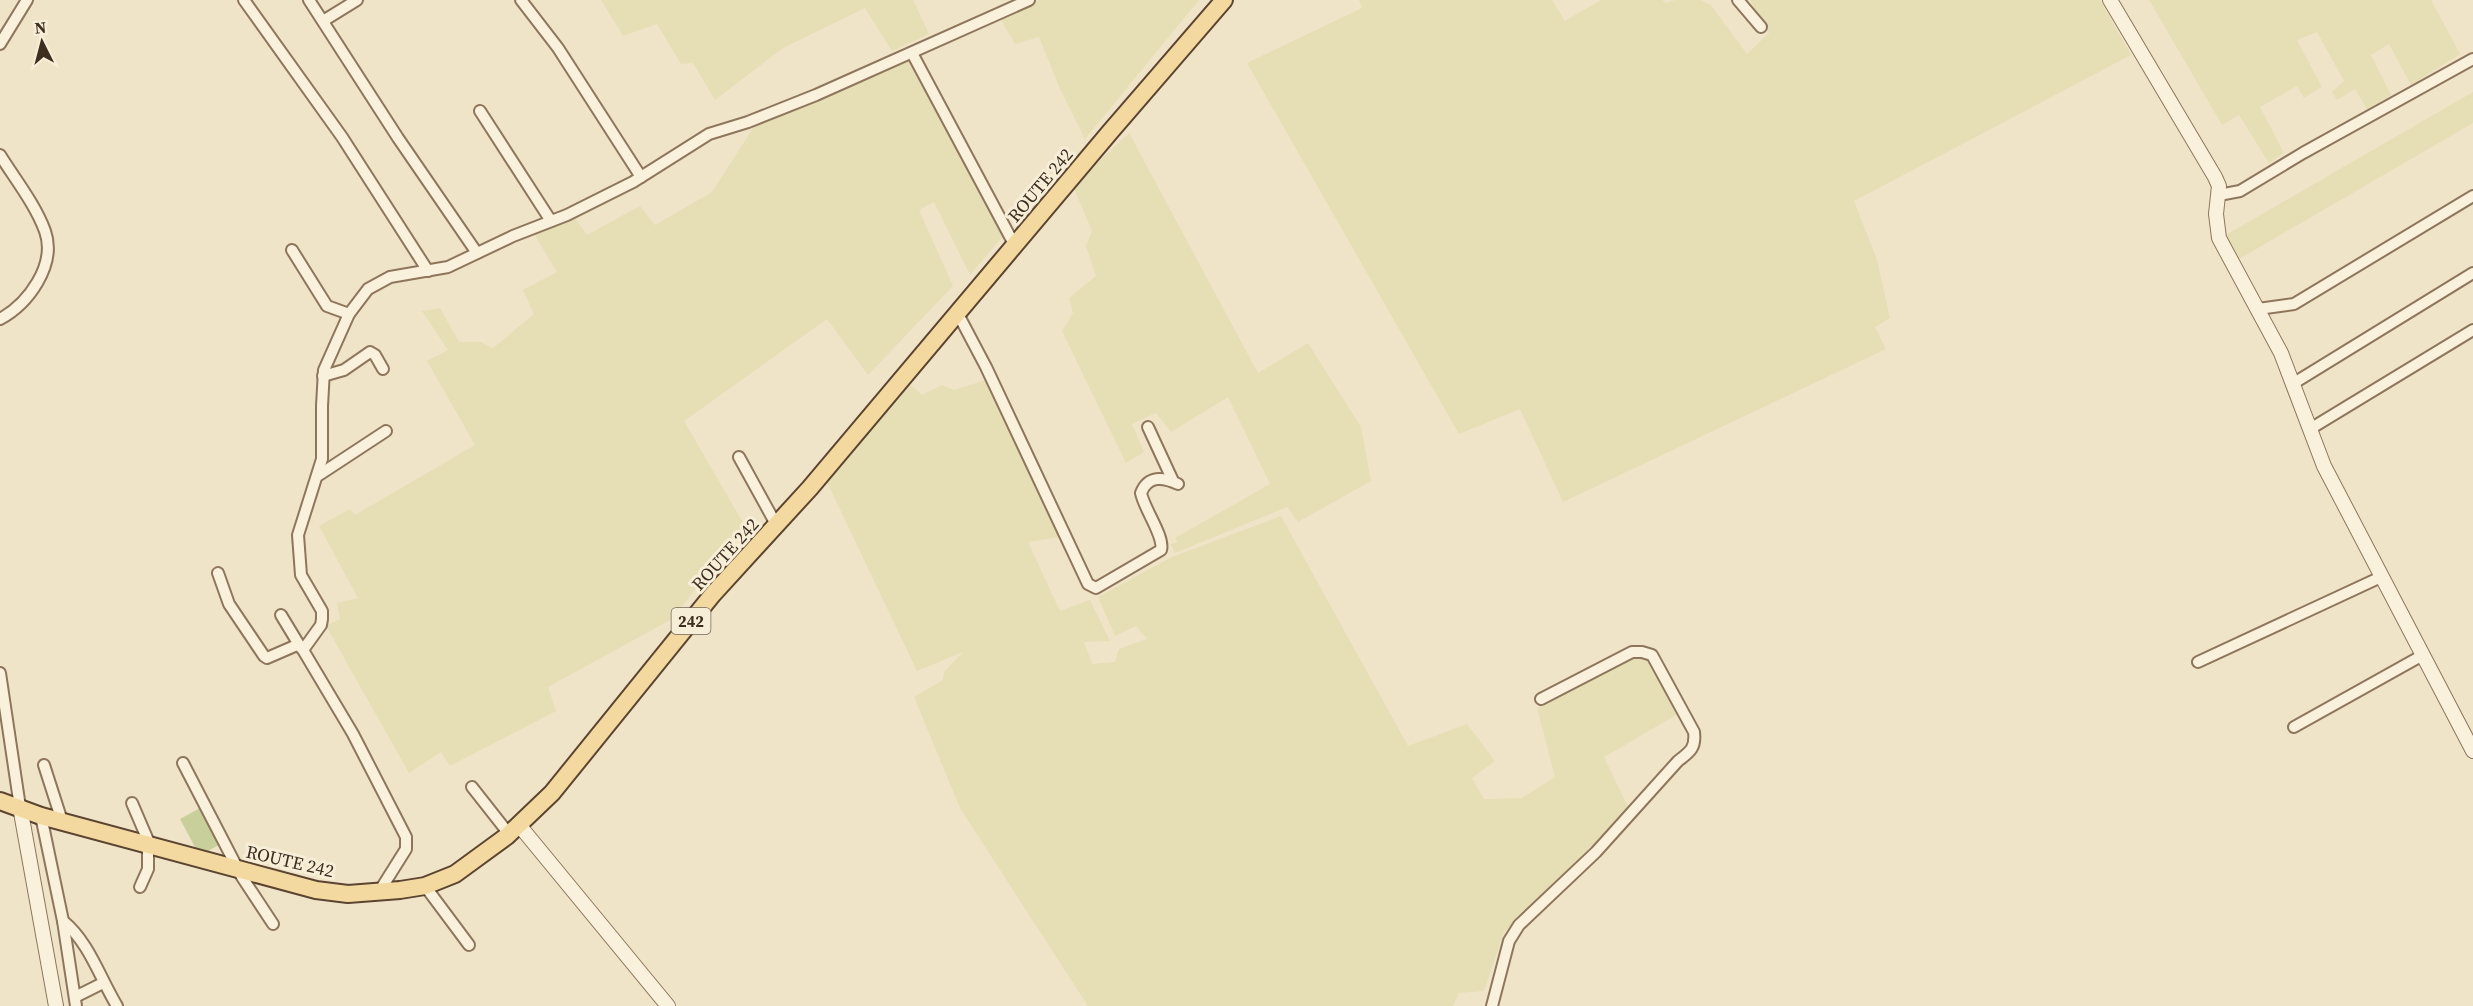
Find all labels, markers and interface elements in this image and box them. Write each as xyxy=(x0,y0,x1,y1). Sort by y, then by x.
north arrow xyxy=(12,12,72,72)
text: N xyxy=(33,15,48,39)
street label: ROUTE 242 xyxy=(1002,143,1078,227)
street label: ROUTE 242 xyxy=(686,512,764,596)
road number: 242 xyxy=(672,608,710,634)
street label: ROUTE 242 xyxy=(244,839,336,883)

